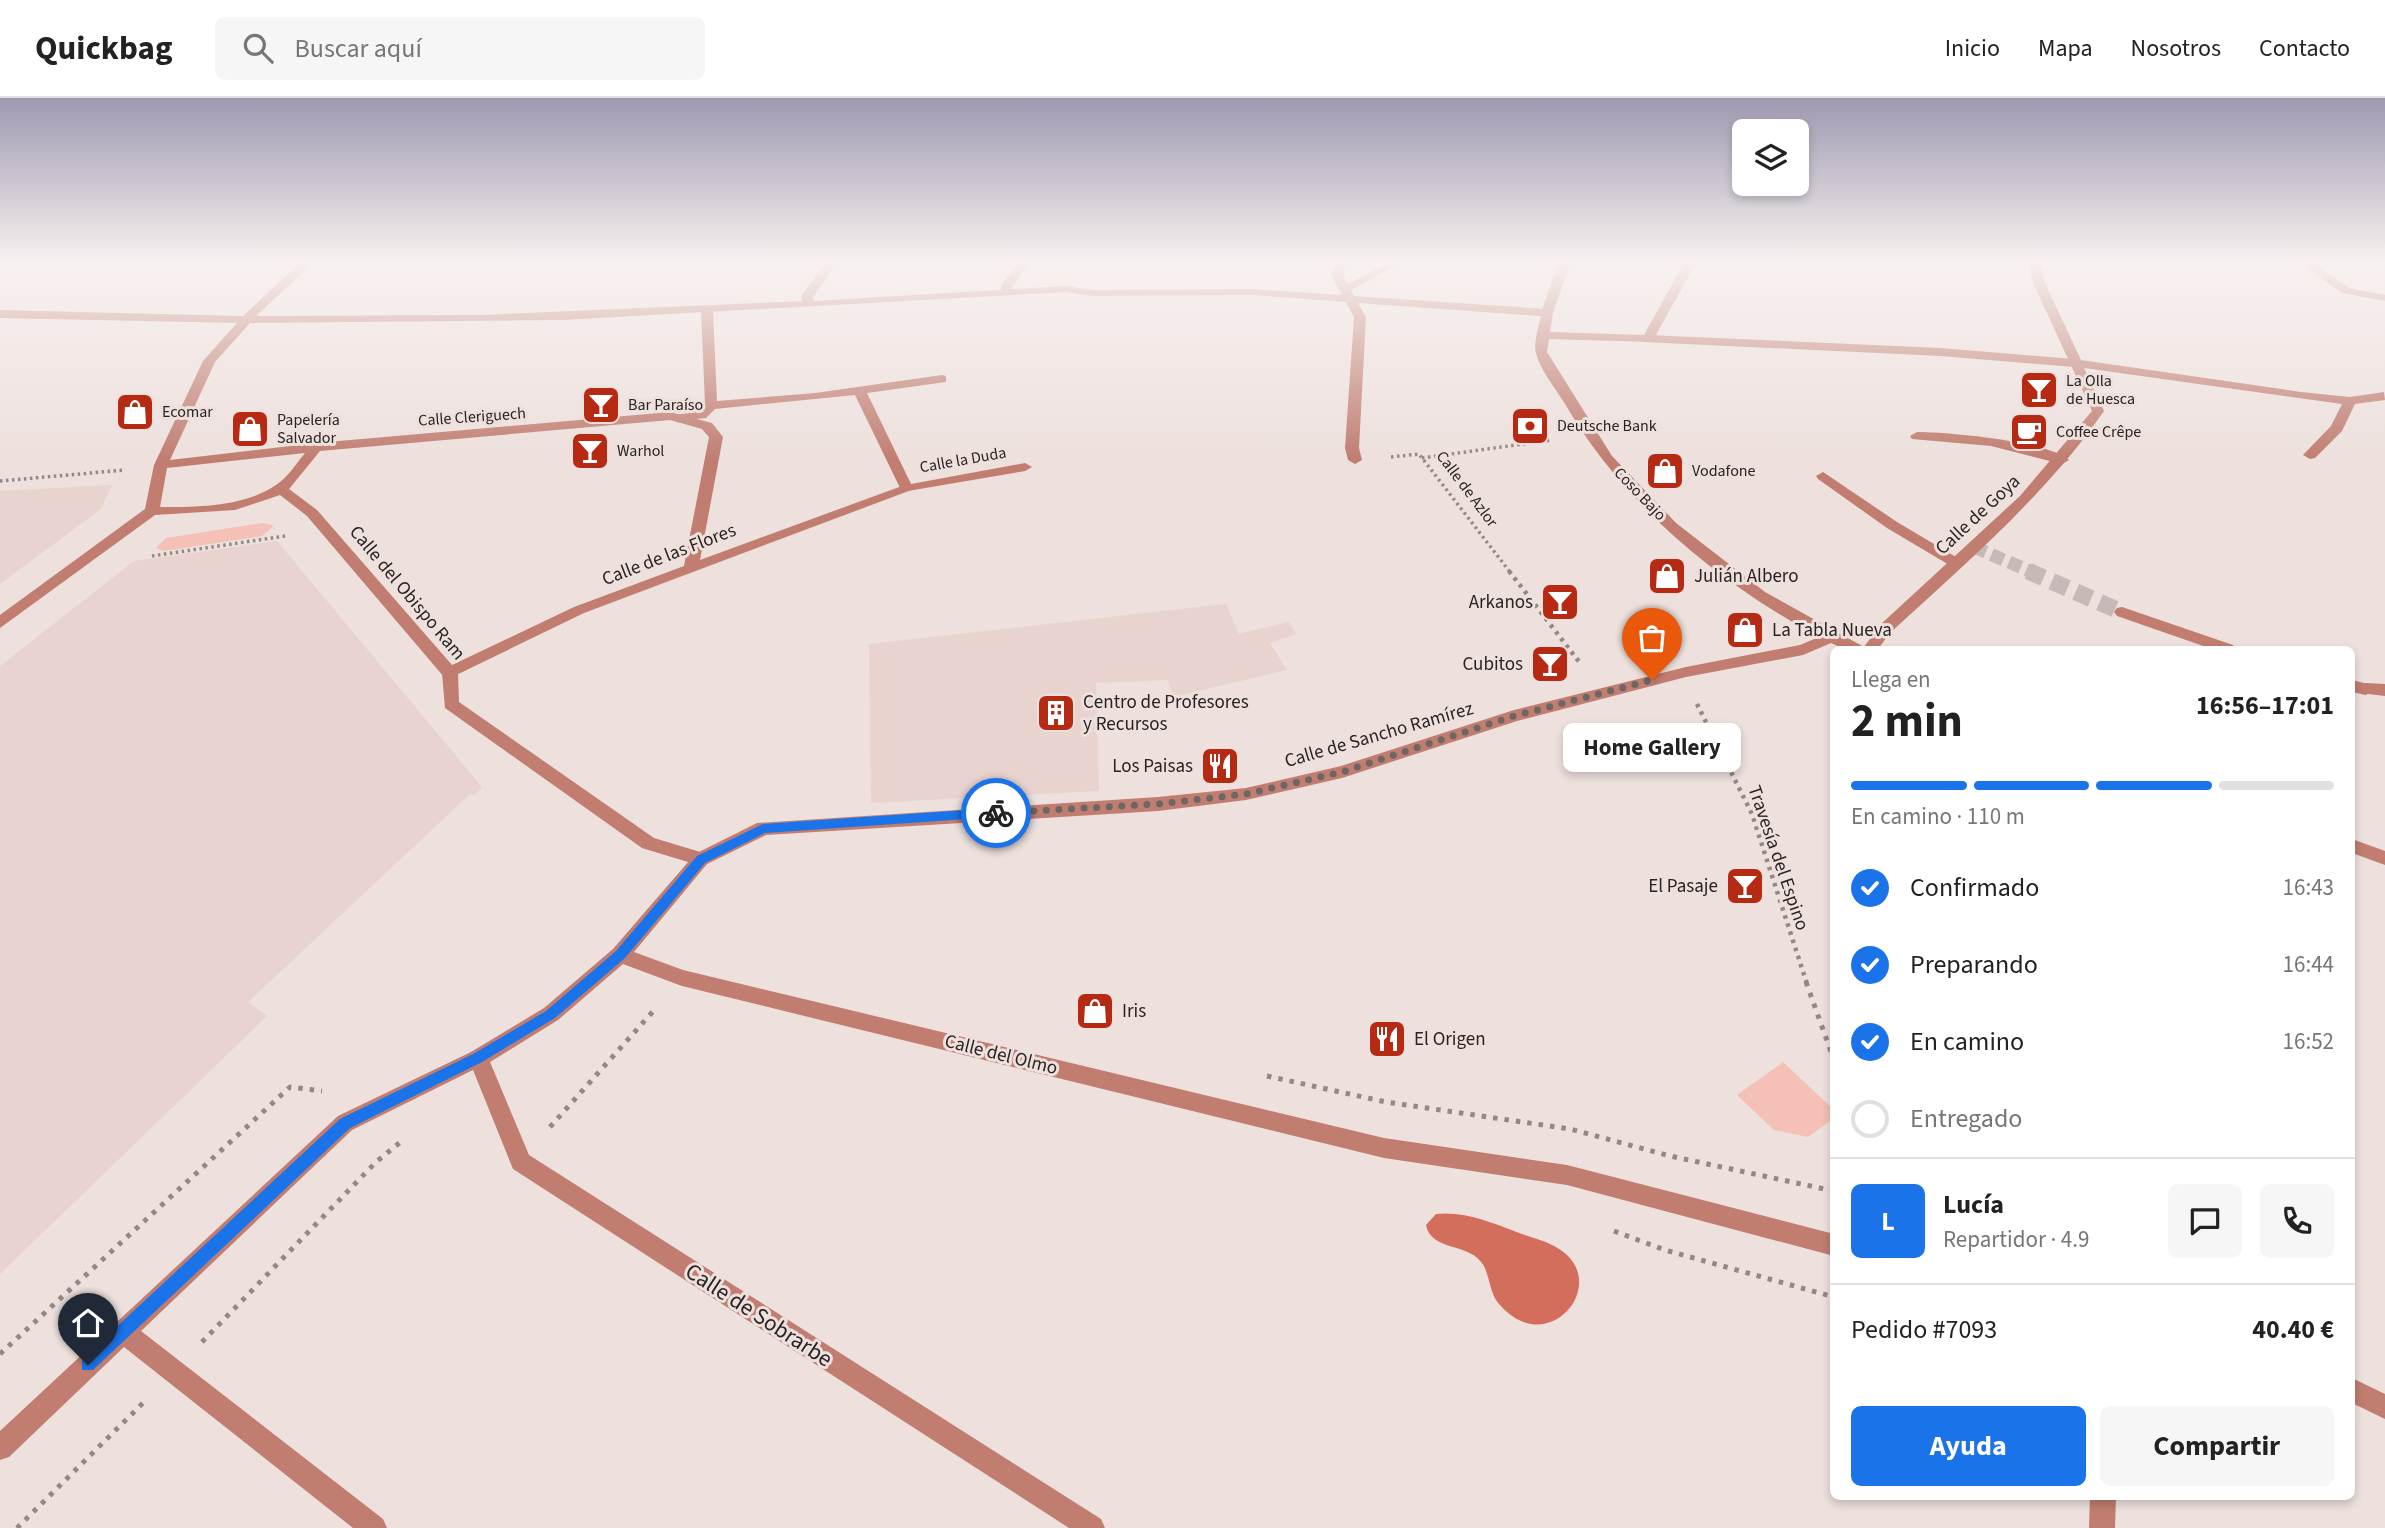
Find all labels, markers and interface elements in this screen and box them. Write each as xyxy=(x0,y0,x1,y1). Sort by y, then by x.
search box xyxy=(215,17,705,80)
text: Quickbag xyxy=(35,25,173,72)
icon: search xyxy=(239,29,277,67)
text: Buscar aquí xyxy=(295,30,422,67)
text: Inicio xyxy=(1945,31,2000,66)
text: Mapa xyxy=(2038,31,2093,66)
text: Nosotros xyxy=(2131,31,2221,66)
text: Contacto xyxy=(2259,31,2350,66)
map controls xyxy=(1732,119,1809,196)
button: layers xyxy=(1732,119,1809,196)
bar icon: La Olla de Huesca xyxy=(2018,369,2060,411)
place label: La Olla de Huesca xyxy=(2066,370,2135,410)
bar icon: Bar Paraíso xyxy=(580,384,622,426)
shop icon: Ecomar xyxy=(114,391,156,433)
place label: Bar Paraíso xyxy=(628,394,703,416)
place label: Ecomar xyxy=(162,401,213,423)
street label: Calle Cleriguech xyxy=(417,402,527,432)
bank icon: Deutsche Bank xyxy=(1509,405,1551,447)
shop icon: Papelería Salvador xyxy=(229,408,271,450)
place label: Papelería Salvador xyxy=(277,409,340,449)
cafe icon: Coffee Crêpe xyxy=(2008,411,2050,453)
place label: Deutsche Bank xyxy=(1557,415,1657,437)
place label: Coffee Crêpe xyxy=(2056,421,2141,443)
bar icon: Warhol xyxy=(569,430,611,472)
place label: Warhol xyxy=(617,440,664,462)
street label: Calle la Duda xyxy=(918,442,1008,478)
street label: Calle de Azlor xyxy=(1431,446,1503,532)
shop icon: Vodafone xyxy=(1644,450,1686,492)
place label: Vodafone xyxy=(1692,460,1756,482)
street label: Coso Bajo xyxy=(1609,462,1671,526)
street label: Calle de Goya xyxy=(1930,469,2026,561)
street label: Calle de las Flores xyxy=(598,517,740,593)
street label: Calle del Obispo Ram xyxy=(343,520,471,666)
shop icon: Julián Albero xyxy=(1646,555,1688,597)
place label: Julián Albero xyxy=(1694,563,1799,590)
bar icon: Arkanos xyxy=(1539,581,1581,623)
place label: Arkanos xyxy=(1469,589,1533,616)
pin xyxy=(1622,608,1682,680)
shop icon: La Tabla Nueva xyxy=(1724,609,1766,651)
place label: La Tabla Nueva xyxy=(1772,617,1892,644)
icon: bag xyxy=(1633,619,1671,657)
bar icon: Cubitos xyxy=(1529,643,1571,685)
place label: Cubitos xyxy=(1462,651,1523,678)
text: Llega en xyxy=(1851,663,1931,696)
text: 16:56–17:01 xyxy=(2196,687,2334,724)
place label: Centro de Profesores y Recursos xyxy=(1083,689,1249,738)
text: 2 min xyxy=(1851,689,1963,754)
building icon: Centro de Profesores y Recursos xyxy=(1035,692,1077,734)
street label: Calle de Sancho Ramírez xyxy=(1282,695,1476,775)
callout: Home Gallery xyxy=(1563,722,1741,771)
text: Home Gallery xyxy=(1583,731,1721,764)
restaurant icon: Los Paisas xyxy=(1199,745,1241,787)
place label: Los Paisas xyxy=(1112,753,1193,780)
courier xyxy=(961,778,1031,848)
street label: Travesía del Espino xyxy=(1741,782,1815,934)
icon: bike xyxy=(977,794,1015,832)
text: En camino · 110 m xyxy=(1851,800,2025,833)
bar icon: El Pasaje xyxy=(1724,865,1766,907)
icon: check xyxy=(1851,869,1889,907)
text: Confirmado xyxy=(1910,869,2039,906)
text: 16:43 xyxy=(2283,871,2334,904)
place label: El Pasaje xyxy=(1648,873,1718,900)
icon: check xyxy=(1851,946,1889,984)
text: Preparando xyxy=(1910,946,2038,983)
text: 16:44 xyxy=(2283,948,2334,981)
shop icon: Iris xyxy=(1074,990,1116,1032)
place label: Iris xyxy=(1122,998,1146,1025)
restaurant icon: El Origen xyxy=(1366,1018,1408,1060)
icon: check xyxy=(1851,1023,1889,1061)
text: En camino xyxy=(1910,1023,2024,1060)
text: 16:52 xyxy=(2283,1025,2334,1058)
place label: El Origen xyxy=(1414,1026,1486,1053)
street label: Calle del Olmo xyxy=(942,1028,1060,1082)
text: Entregado xyxy=(1910,1100,2022,1137)
button: chat xyxy=(2168,1184,2242,1258)
button: phone xyxy=(2260,1184,2334,1258)
text: Lucía xyxy=(1943,1186,2004,1223)
text: L xyxy=(1881,1203,1895,1240)
text: Repartidor · 4.9 xyxy=(1943,1223,2089,1256)
street label: Calle de Sobrarbe xyxy=(679,1255,839,1375)
pin xyxy=(58,1293,118,1365)
icon: home xyxy=(69,1304,107,1342)
text: Pedido #7093 xyxy=(1851,1311,1997,1348)
text: 40.40 € xyxy=(2252,1311,2334,1348)
button: Ayuda xyxy=(1851,1406,2086,1486)
button: Compartir xyxy=(2100,1406,2334,1486)

